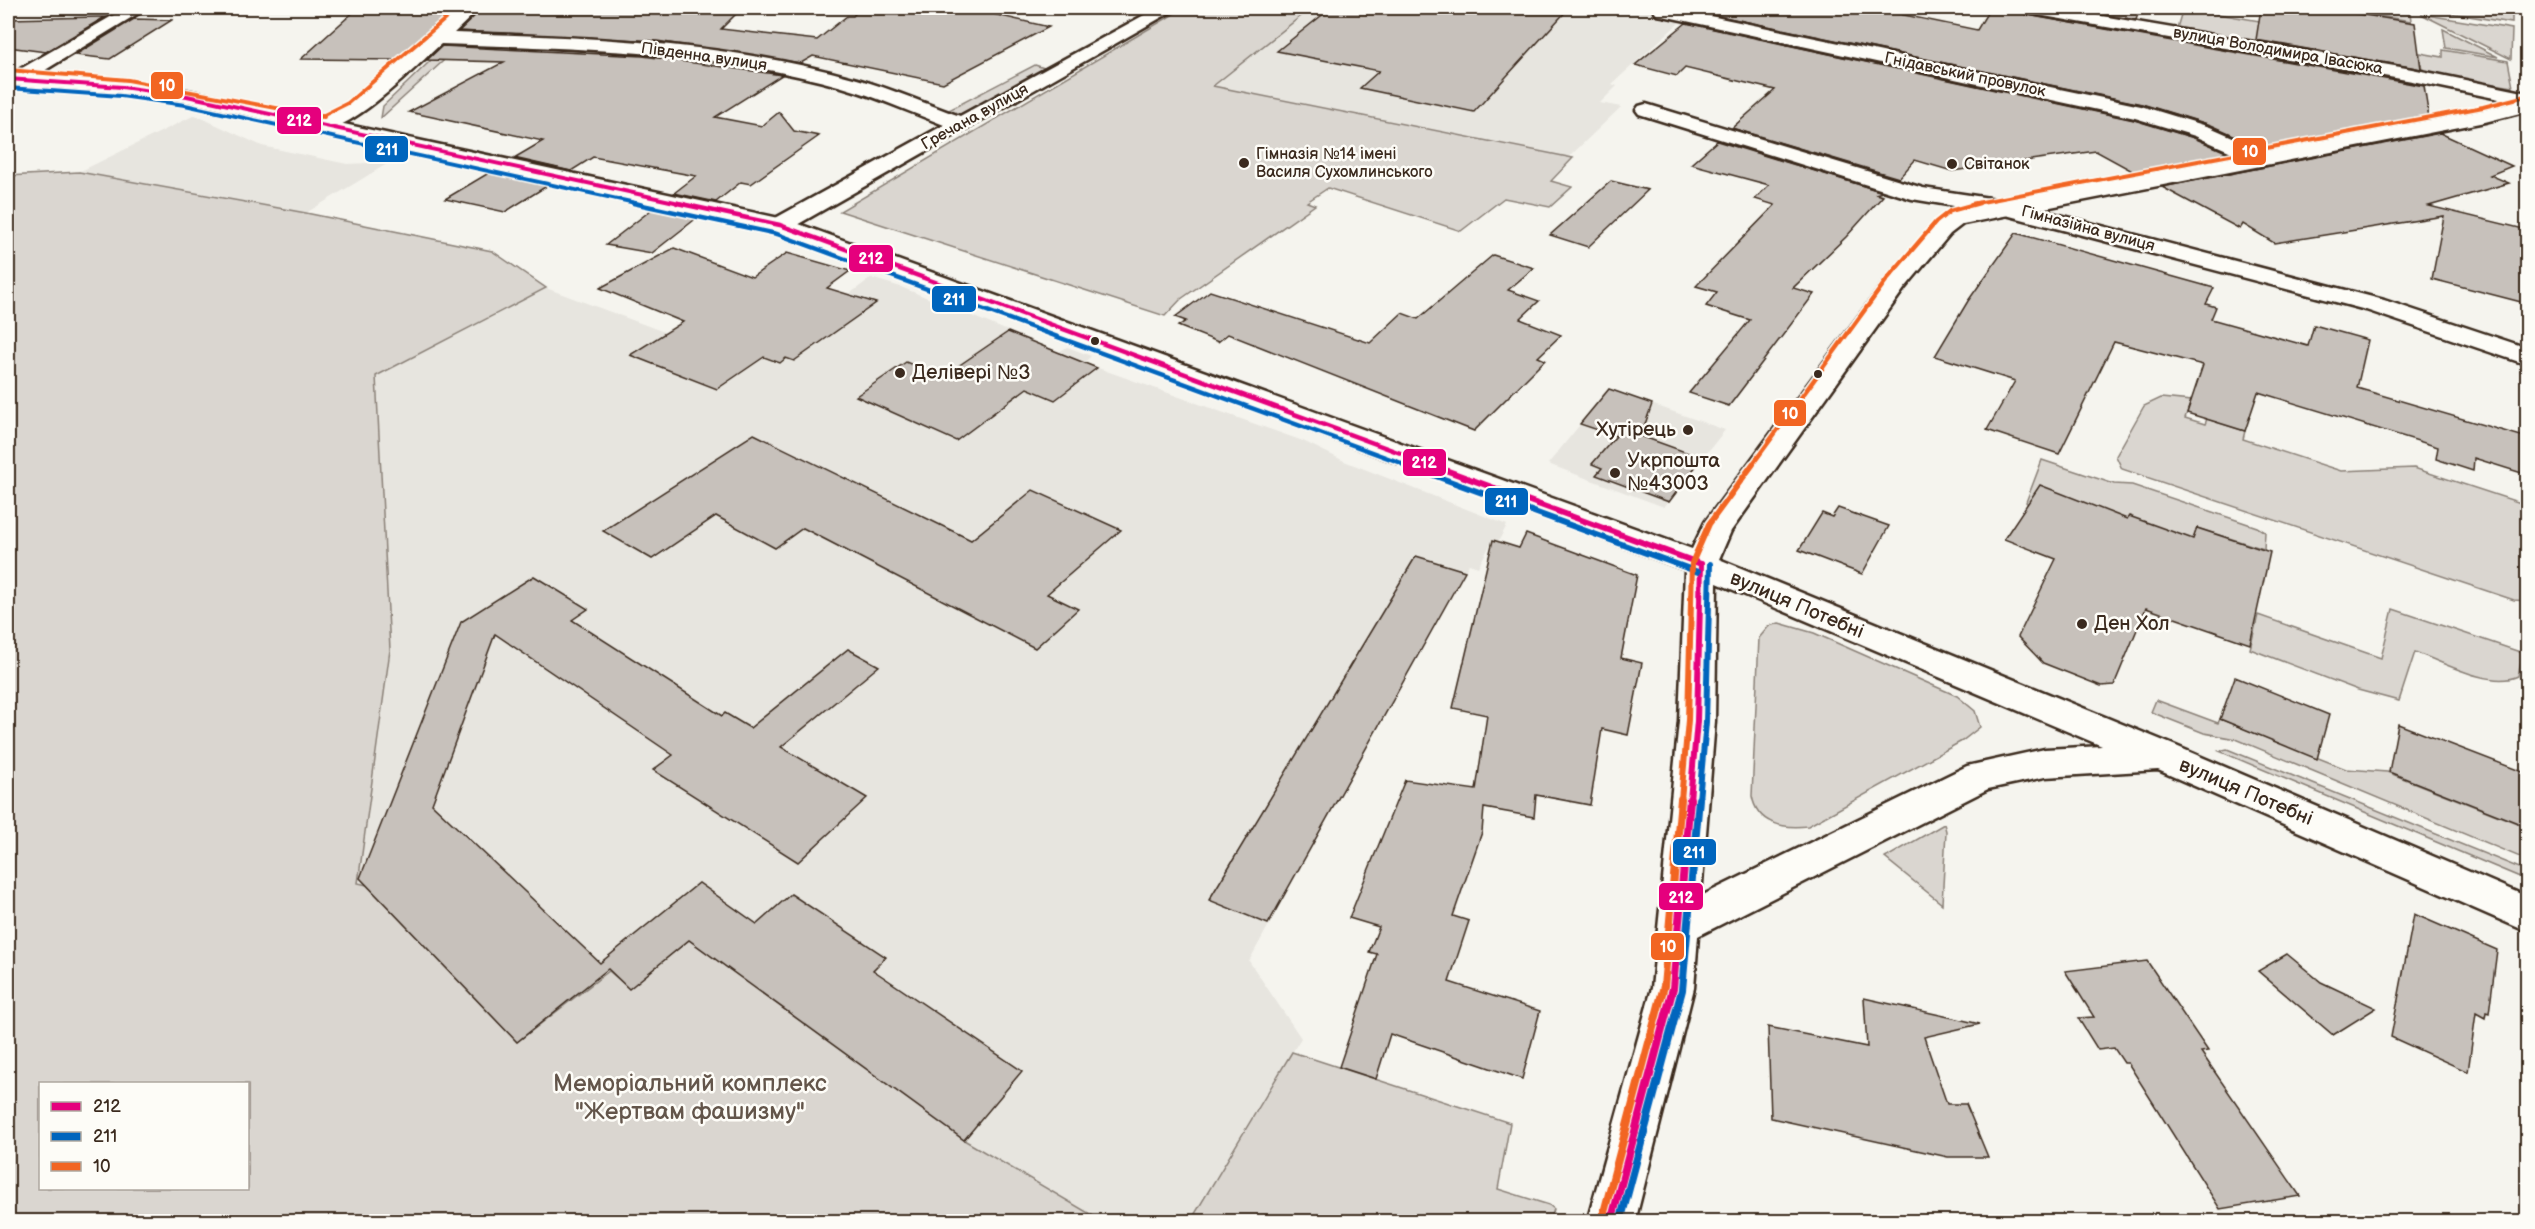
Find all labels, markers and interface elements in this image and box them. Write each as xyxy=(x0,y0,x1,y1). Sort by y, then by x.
street label: вулиця Володимира Івасюка xyxy=(2172,23,2385,79)
street label: Південна вулиця xyxy=(640,39,768,75)
street label: Гнідавський провулок xyxy=(1883,49,2048,101)
line badge: 10 xyxy=(150,71,184,100)
text: 10 xyxy=(159,77,175,96)
street label: Гречана вулиця xyxy=(918,80,1032,154)
line badge: 212 xyxy=(276,106,322,135)
text: 212 xyxy=(286,112,312,131)
line badge: 211 xyxy=(364,135,409,163)
line badge: 10 xyxy=(2232,137,2267,166)
text: 211 xyxy=(376,141,398,160)
text: 10 xyxy=(2242,143,2258,162)
place label: Гімназія №14 імені Василя Сухомлинського xyxy=(1256,145,1433,182)
place label: Світанок xyxy=(1964,155,2030,174)
marker: Гімназія №14 імені Василя Сухомлинського xyxy=(1237,156,1251,170)
marker: Світанок xyxy=(1945,157,1959,171)
street label: Гімназійна вулиця xyxy=(2019,202,2157,256)
line badge: 212 xyxy=(848,244,894,273)
text: 212 xyxy=(858,250,884,269)
line badge: 211 xyxy=(931,285,977,313)
text: 211 xyxy=(943,291,965,310)
unlabelled marker xyxy=(1089,335,1101,347)
place label: Делівері №3 xyxy=(912,361,1031,385)
marker: Делівері №3 xyxy=(893,366,907,380)
unlabelled marker xyxy=(1812,368,1824,380)
line badge: 10 xyxy=(1773,399,1807,427)
text: 10 xyxy=(1782,405,1798,424)
place label: Хутірець xyxy=(1596,418,1676,442)
marker: Хутірець xyxy=(1681,423,1695,437)
line badge: 212 xyxy=(1402,448,1447,477)
place label: Укрпошта №43003 xyxy=(1627,449,1720,496)
text: 212 xyxy=(1411,454,1437,473)
marker: Укрпошта №43003 xyxy=(1608,466,1622,480)
line badge: 211 xyxy=(1484,487,1529,516)
text: 211 xyxy=(1495,493,1517,512)
street label: вулиця Потебні xyxy=(1726,566,1868,644)
place label: Ден Хол xyxy=(2094,612,2170,636)
marker: Ден Хол xyxy=(2075,617,2089,631)
street label: вулиця Потебні xyxy=(2175,753,2317,831)
line badge: 211 xyxy=(1672,838,1717,866)
text: 211 xyxy=(1683,844,1705,863)
line badge: 212 xyxy=(1658,882,1704,911)
text: 212 xyxy=(1668,889,1694,908)
line badge: 10 xyxy=(1650,932,1685,961)
text: 10 xyxy=(1660,938,1676,957)
park label: Меморіальний комплекс "Жертвам фашизму" xyxy=(553,1069,827,1126)
legend xyxy=(39,1082,249,1190)
text: 212 xyxy=(93,1096,121,1117)
text: 211 xyxy=(93,1126,117,1147)
text: 10 xyxy=(93,1156,111,1177)

